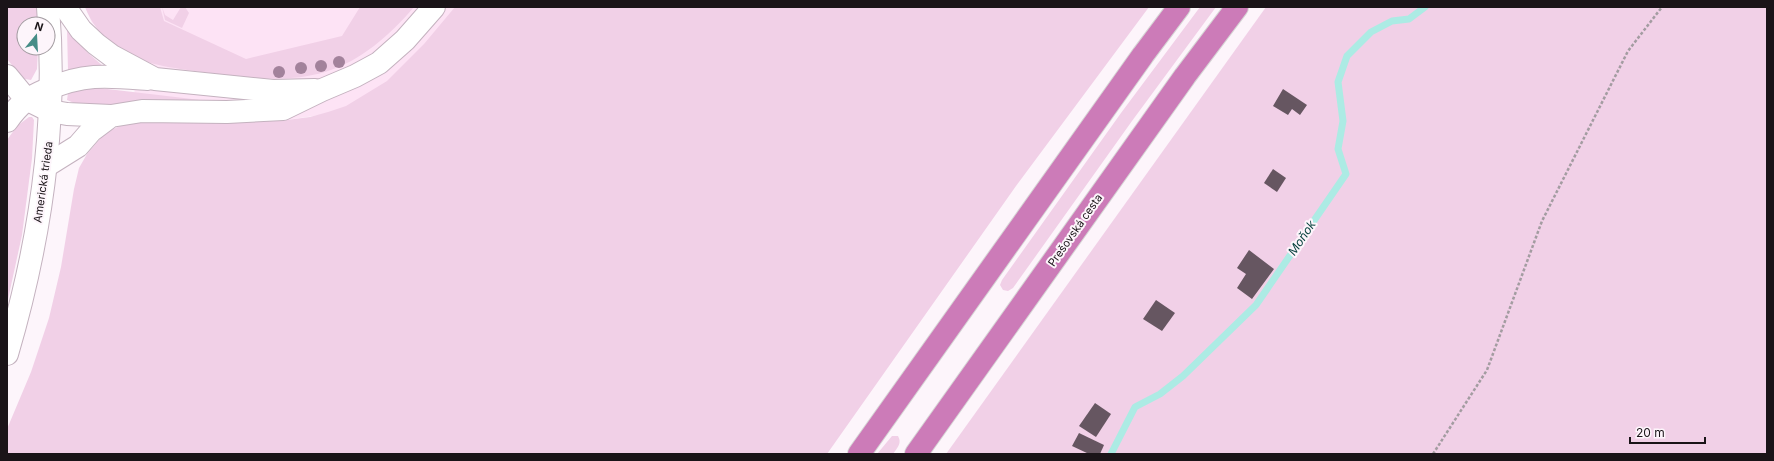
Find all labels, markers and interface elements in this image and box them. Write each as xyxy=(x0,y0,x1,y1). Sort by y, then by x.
north arrow xyxy=(16,16,56,56)
text: N xyxy=(33,19,45,34)
street label: Americká trieda xyxy=(30,140,56,224)
street label: Prešovská cesta xyxy=(1045,191,1105,269)
water label: Moňok xyxy=(1284,217,1319,258)
scale bar xyxy=(1630,419,1705,445)
text: 20 m xyxy=(1636,425,1665,440)

